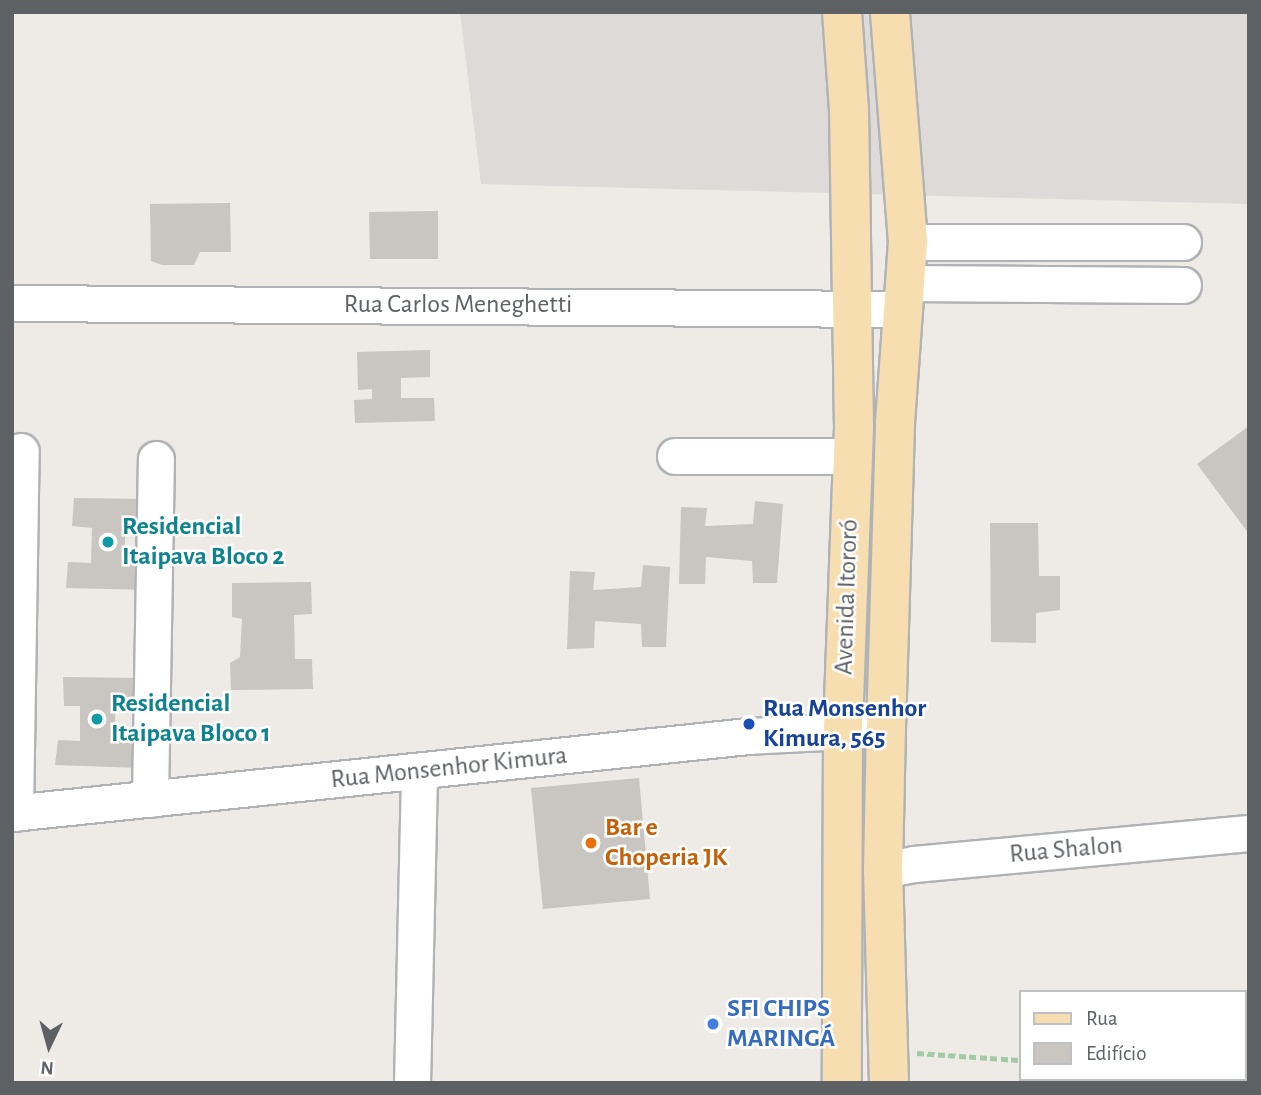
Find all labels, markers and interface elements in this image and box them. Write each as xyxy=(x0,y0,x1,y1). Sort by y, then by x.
street label: Rua Carlos Meneghetti xyxy=(344,289,572,321)
place label: Residencial Itaipava Bloco 2 xyxy=(122,511,285,572)
street label: Avenida Itororó xyxy=(829,519,865,675)
marker: Residencial Itaipava Bloco 2 xyxy=(100,534,116,550)
place label: Residencial Itaipava Bloco 1 xyxy=(111,688,271,750)
place label: Rua Monsenhor Kimura, 565 xyxy=(763,693,926,754)
marker: Residencial Itaipava Bloco 1 xyxy=(89,711,105,727)
marker: Rua Monsenhor Kimura, 565 xyxy=(741,716,757,732)
street label: Rua Monsenhor Kimura xyxy=(329,740,569,796)
place label: Bar e Choperia JK xyxy=(605,812,727,874)
street label: Rua Shalon xyxy=(1008,830,1124,870)
marker: Bar e Choperia JK xyxy=(583,835,599,851)
legend xyxy=(1020,990,1247,1081)
place label: SFI CHIPS MARINGÁ xyxy=(727,993,835,1054)
text: Rua xyxy=(1086,1008,1118,1029)
north arrow xyxy=(14,1011,84,1081)
marker: SFI CHIPS MARINGÁ xyxy=(705,1016,721,1032)
text: Edifício xyxy=(1086,1043,1146,1064)
text: N xyxy=(40,1057,55,1077)

